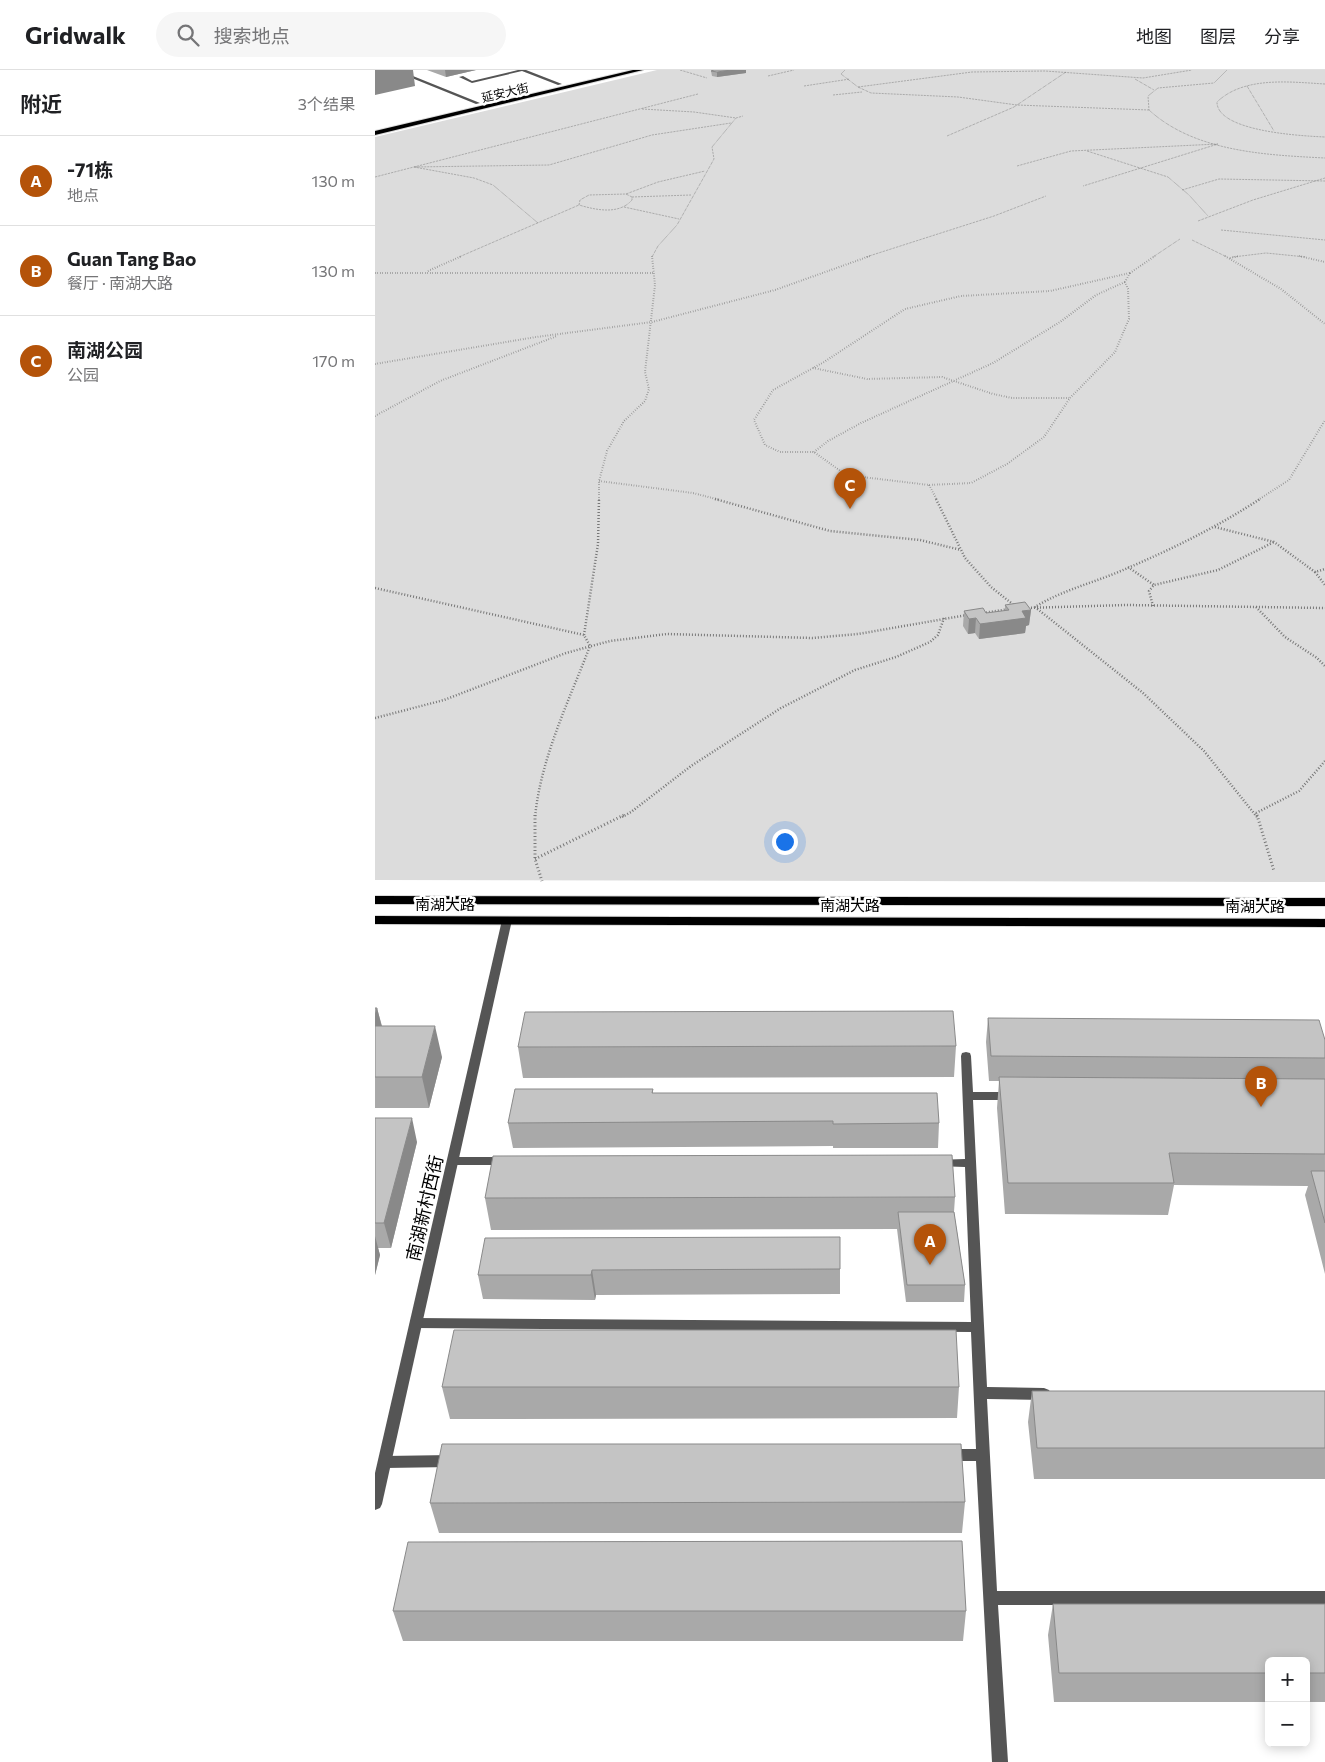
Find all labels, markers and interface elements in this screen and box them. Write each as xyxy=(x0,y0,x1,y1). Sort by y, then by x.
search box xyxy=(156,12,506,57)
text: Gridwalk xyxy=(25,20,126,49)
icon: search xyxy=(174,21,202,49)
text: 搜索地点 xyxy=(214,24,290,47)
text: 地图 xyxy=(1136,25,1172,47)
text: 图层 xyxy=(1200,25,1236,47)
text: 分享 xyxy=(1264,25,1300,47)
street label: 延安大街 xyxy=(480,80,530,104)
text: 附近 xyxy=(20,91,62,116)
text: 3个结果 xyxy=(298,94,355,113)
text: -71栋 xyxy=(67,158,113,181)
text: A xyxy=(30,171,42,190)
text: 130 m xyxy=(312,171,355,190)
text: 地点 xyxy=(67,185,99,204)
text: Guan Tang Bao xyxy=(67,247,196,270)
text: B xyxy=(31,261,41,280)
text: 130 m xyxy=(312,261,355,280)
text: 餐厅 · 南湖大路 xyxy=(67,273,173,292)
text: 南湖公园 xyxy=(67,338,143,361)
text: C xyxy=(31,351,41,370)
text: 170 m xyxy=(312,351,355,370)
text: 公园 xyxy=(67,365,99,384)
pin: C xyxy=(834,468,866,509)
your location xyxy=(772,829,798,855)
street label: 南湖大路 xyxy=(415,895,475,913)
street label: 南湖大路 xyxy=(820,896,880,914)
street label: 南湖大路 xyxy=(1225,897,1285,915)
pin: B xyxy=(1245,1066,1277,1107)
street label: 南湖新村西街 xyxy=(401,1153,447,1263)
pin: A xyxy=(914,1224,946,1265)
map controls xyxy=(1265,1657,1310,1747)
button: + xyxy=(1265,1657,1310,1702)
button: − xyxy=(1265,1702,1310,1747)

